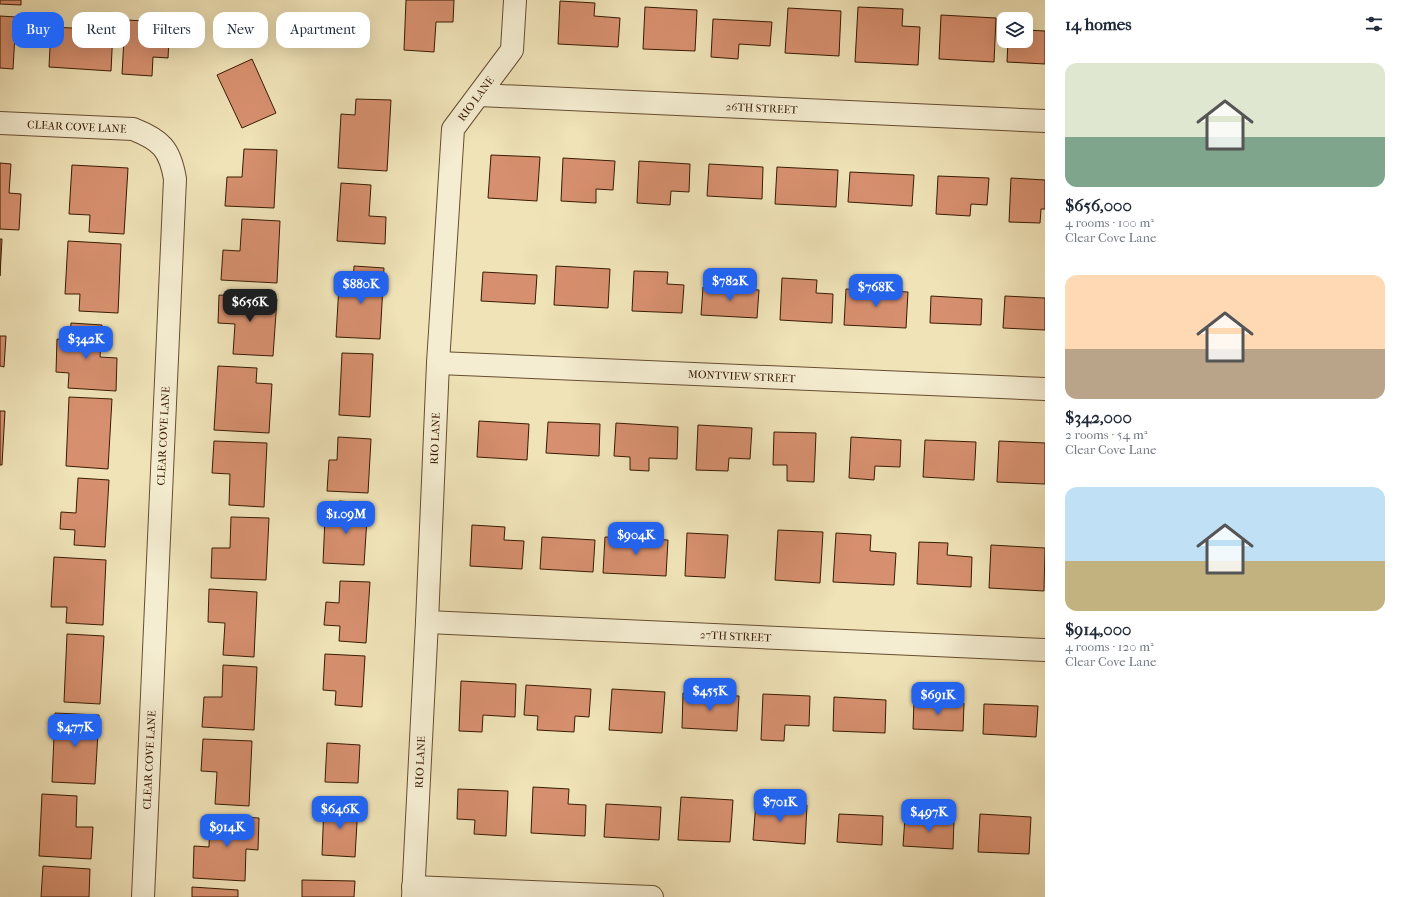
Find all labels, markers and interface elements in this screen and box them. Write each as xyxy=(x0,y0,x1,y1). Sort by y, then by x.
chip: Buy xyxy=(12,12,64,48)
chip: Rent xyxy=(72,12,130,48)
chip: Filters xyxy=(138,12,205,48)
chip: New xyxy=(213,12,268,48)
chip: Apartment xyxy=(276,12,370,48)
map controls xyxy=(997,12,1033,48)
button: layers xyxy=(997,12,1033,48)
icon: filters xyxy=(1363,13,1385,35)
text: 14 homes xyxy=(1065,14,1132,34)
street label: RIO LANE xyxy=(455,74,497,124)
icon: home xyxy=(1189,89,1261,161)
street label: 26TH STREET xyxy=(725,100,799,117)
street label: CLEAR COVE LANE xyxy=(27,118,127,136)
text: $656,000 xyxy=(1065,195,1132,215)
text: 4 rooms · 100 m² xyxy=(1065,215,1154,230)
text: Clear Cove Lane xyxy=(1065,230,1156,245)
pin: $782K xyxy=(702,268,758,302)
pin: $880K xyxy=(333,271,389,305)
text: $782K xyxy=(712,273,748,288)
pin: $768K xyxy=(848,274,904,308)
text: $880K xyxy=(343,276,379,291)
text: $768K xyxy=(858,279,894,294)
pin: $656K xyxy=(222,289,278,323)
text: $656K xyxy=(232,294,268,309)
icon: home xyxy=(1189,301,1261,373)
pin: $342K xyxy=(58,326,114,360)
text: $342K xyxy=(68,331,104,346)
street label: MONTVIEW STREET xyxy=(688,368,796,385)
street label: CLEAR COVE LANE xyxy=(154,386,173,486)
text: $342,000 xyxy=(1065,407,1132,427)
street label: RIO LANE xyxy=(428,412,443,465)
text: 2 rooms · 54 m² xyxy=(1065,427,1147,442)
text: Clear Cove Lane xyxy=(1065,442,1156,457)
pin: $1.09M xyxy=(313,501,379,535)
text: $1.09M xyxy=(326,506,366,521)
icon: home xyxy=(1189,513,1261,585)
pin: $904K xyxy=(608,522,664,556)
text: $904K xyxy=(617,527,655,542)
text: $914,000 xyxy=(1065,619,1131,639)
street label: 27TH STREET xyxy=(700,628,772,645)
text: 4 rooms · 120 m² xyxy=(1065,639,1154,654)
text: Clear Cove Lane xyxy=(1065,654,1156,669)
pin: $455K xyxy=(682,678,738,712)
pin: $691K xyxy=(910,682,966,716)
text: $455K xyxy=(692,683,728,698)
text: $691K xyxy=(920,687,956,702)
street label: CLEAR COVE LANE xyxy=(140,710,159,810)
pin: $477K xyxy=(47,714,103,748)
text: $477K xyxy=(57,719,93,734)
street label: RIO LANE xyxy=(413,735,428,789)
pin: $701K xyxy=(752,789,808,823)
text: $701K xyxy=(763,794,797,809)
pin: $646K xyxy=(312,796,368,830)
pin: $497K xyxy=(901,799,957,833)
text: $646K xyxy=(321,801,359,816)
text: $497K xyxy=(910,804,948,819)
pin: $914K xyxy=(199,814,255,848)
text: $914K xyxy=(209,819,245,834)

